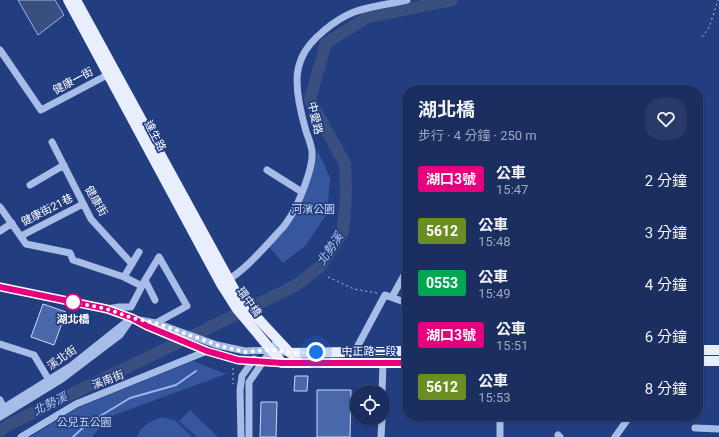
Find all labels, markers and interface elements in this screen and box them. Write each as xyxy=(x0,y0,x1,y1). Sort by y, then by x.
street label: 健康一街 xyxy=(51,65,95,97)
text: 湖北橋 xyxy=(418,98,475,121)
button: heart xyxy=(645,98,687,140)
street label: 中愛路 xyxy=(305,100,325,136)
street label: 達生路 xyxy=(142,118,168,154)
text: 步行 · 4 分鐘 · 250 m xyxy=(418,128,537,143)
text: 公車 xyxy=(496,164,526,182)
text: 湖口3號 xyxy=(426,171,476,187)
text: 2 分鐘 xyxy=(645,172,687,190)
text: 15:47 xyxy=(496,182,528,197)
street label: 健康街 xyxy=(82,183,110,219)
street label: 健康街21巷 xyxy=(19,191,75,229)
park label: 河濱公園 xyxy=(291,203,335,216)
text: 公車 xyxy=(478,216,508,234)
text: 5612 xyxy=(426,223,458,239)
text: 3 分鐘 xyxy=(645,224,687,242)
water label: 北勢溪 xyxy=(314,229,347,268)
text: 15:48 xyxy=(478,234,511,249)
text: 公車 xyxy=(478,268,508,286)
text: 0553 xyxy=(426,275,458,291)
text: 4 分鐘 xyxy=(645,276,687,294)
street label: 環中橋 xyxy=(234,285,264,319)
text: 15:49 xyxy=(478,286,511,301)
marker: 湖北橋 xyxy=(64,293,82,311)
place label: 湖北橋 xyxy=(57,313,90,326)
text: 公車 xyxy=(496,320,526,338)
text: 湖口3號 xyxy=(426,327,476,343)
text: 6 分鐘 xyxy=(645,328,687,346)
text: 15:51 xyxy=(496,338,528,353)
your location xyxy=(306,342,326,362)
street label: 溪北街 xyxy=(45,343,79,373)
street label: 中正路二段 xyxy=(342,345,397,358)
street label: 溪南街 xyxy=(90,368,126,392)
text: 公車 xyxy=(478,372,508,390)
text: 5612 xyxy=(426,379,458,395)
text: 8 分鐘 xyxy=(645,380,687,398)
map controls xyxy=(350,385,390,425)
button: locate xyxy=(350,385,390,425)
water label: 北勢溪 xyxy=(31,389,71,418)
text: 15:53 xyxy=(478,390,511,405)
park label: 公兒五公園 xyxy=(57,416,112,429)

